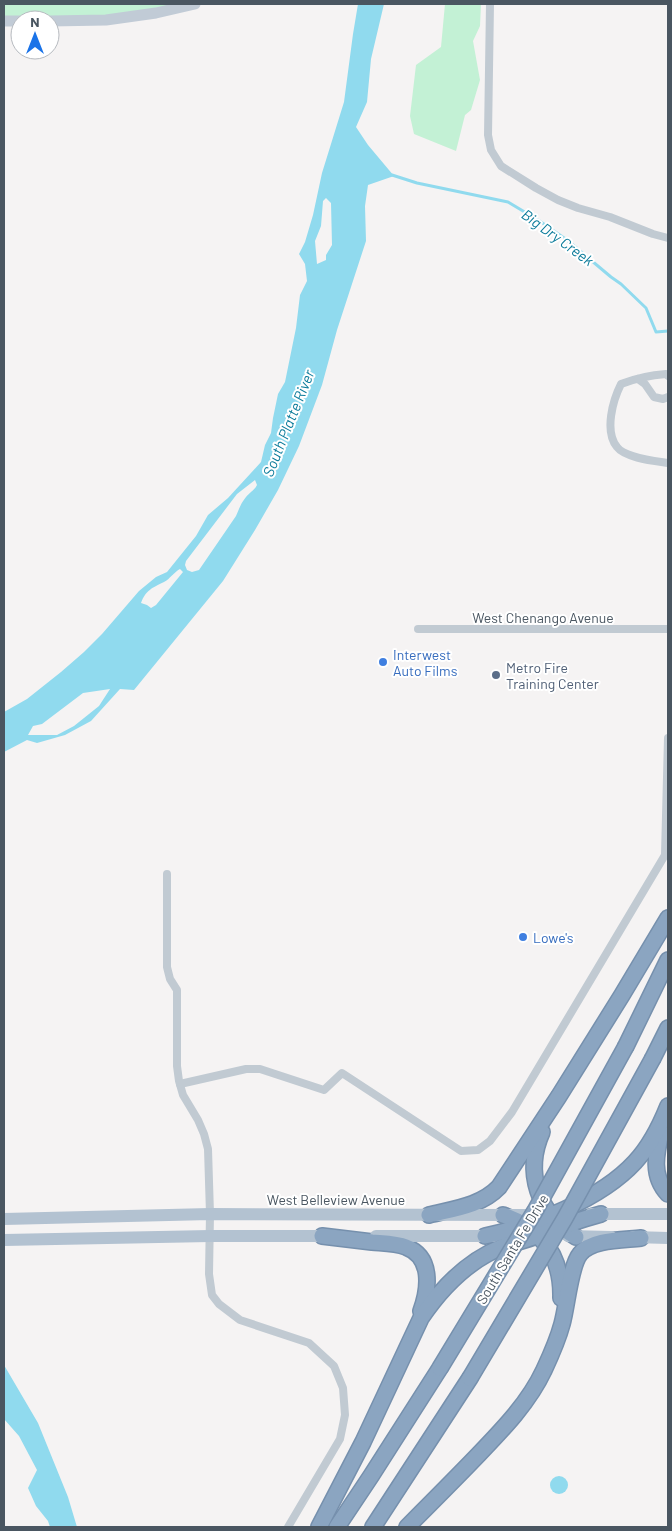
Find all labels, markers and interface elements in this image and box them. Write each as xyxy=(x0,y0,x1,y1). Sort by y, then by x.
north arrow xyxy=(10,10,60,60)
text: N xyxy=(30,13,40,30)
water label: Big Dry Creek xyxy=(518,205,598,270)
water label: South Platte River xyxy=(258,366,318,479)
street label: West Chenango Avenue xyxy=(472,609,614,626)
place label: Interwest Auto Films xyxy=(393,646,458,679)
marker: Interwest Auto Films xyxy=(377,656,389,668)
place label: Metro Fire Training Center xyxy=(506,659,599,692)
marker: Metro Fire Training Center xyxy=(490,669,502,681)
place label: Lowe's xyxy=(533,929,574,946)
marker: Lowe's xyxy=(517,931,529,943)
street label: West Belleview Avenue xyxy=(267,1191,405,1208)
street label: South Santa Fe Drive xyxy=(472,1191,552,1307)

